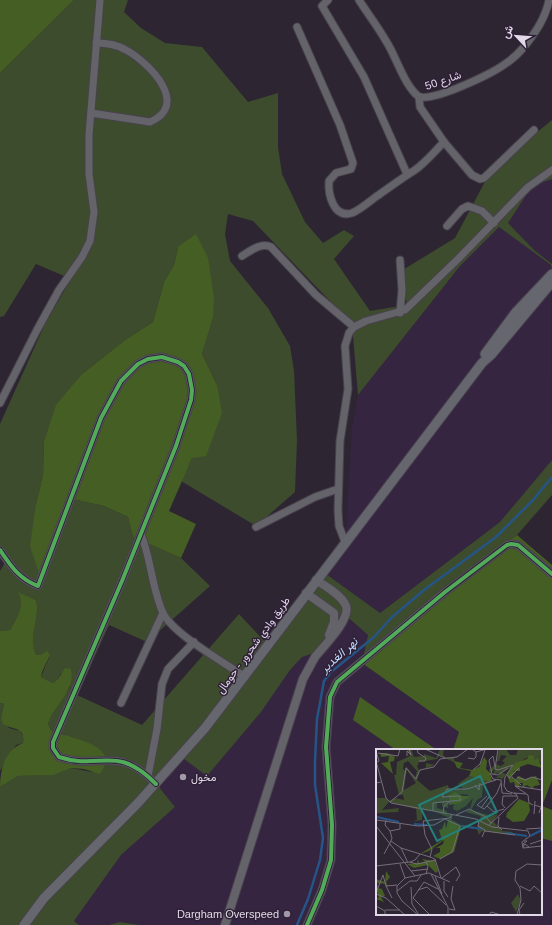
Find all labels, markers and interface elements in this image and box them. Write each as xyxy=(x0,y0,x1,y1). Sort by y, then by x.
north arrow xyxy=(496,16,536,56)
text: ش xyxy=(499,23,516,41)
street label: شارع 50 xyxy=(423,68,464,94)
street label: طريق وادي شحرور - حومال xyxy=(214,594,295,698)
water label: نهر الغدير xyxy=(317,634,362,677)
inset map xyxy=(376,749,542,915)
place label: مخول xyxy=(191,771,216,784)
marker: مخول xyxy=(178,772,188,782)
place label: Dargham Overspeed xyxy=(177,908,279,920)
marker: Dargham Overspeed xyxy=(282,909,292,919)

